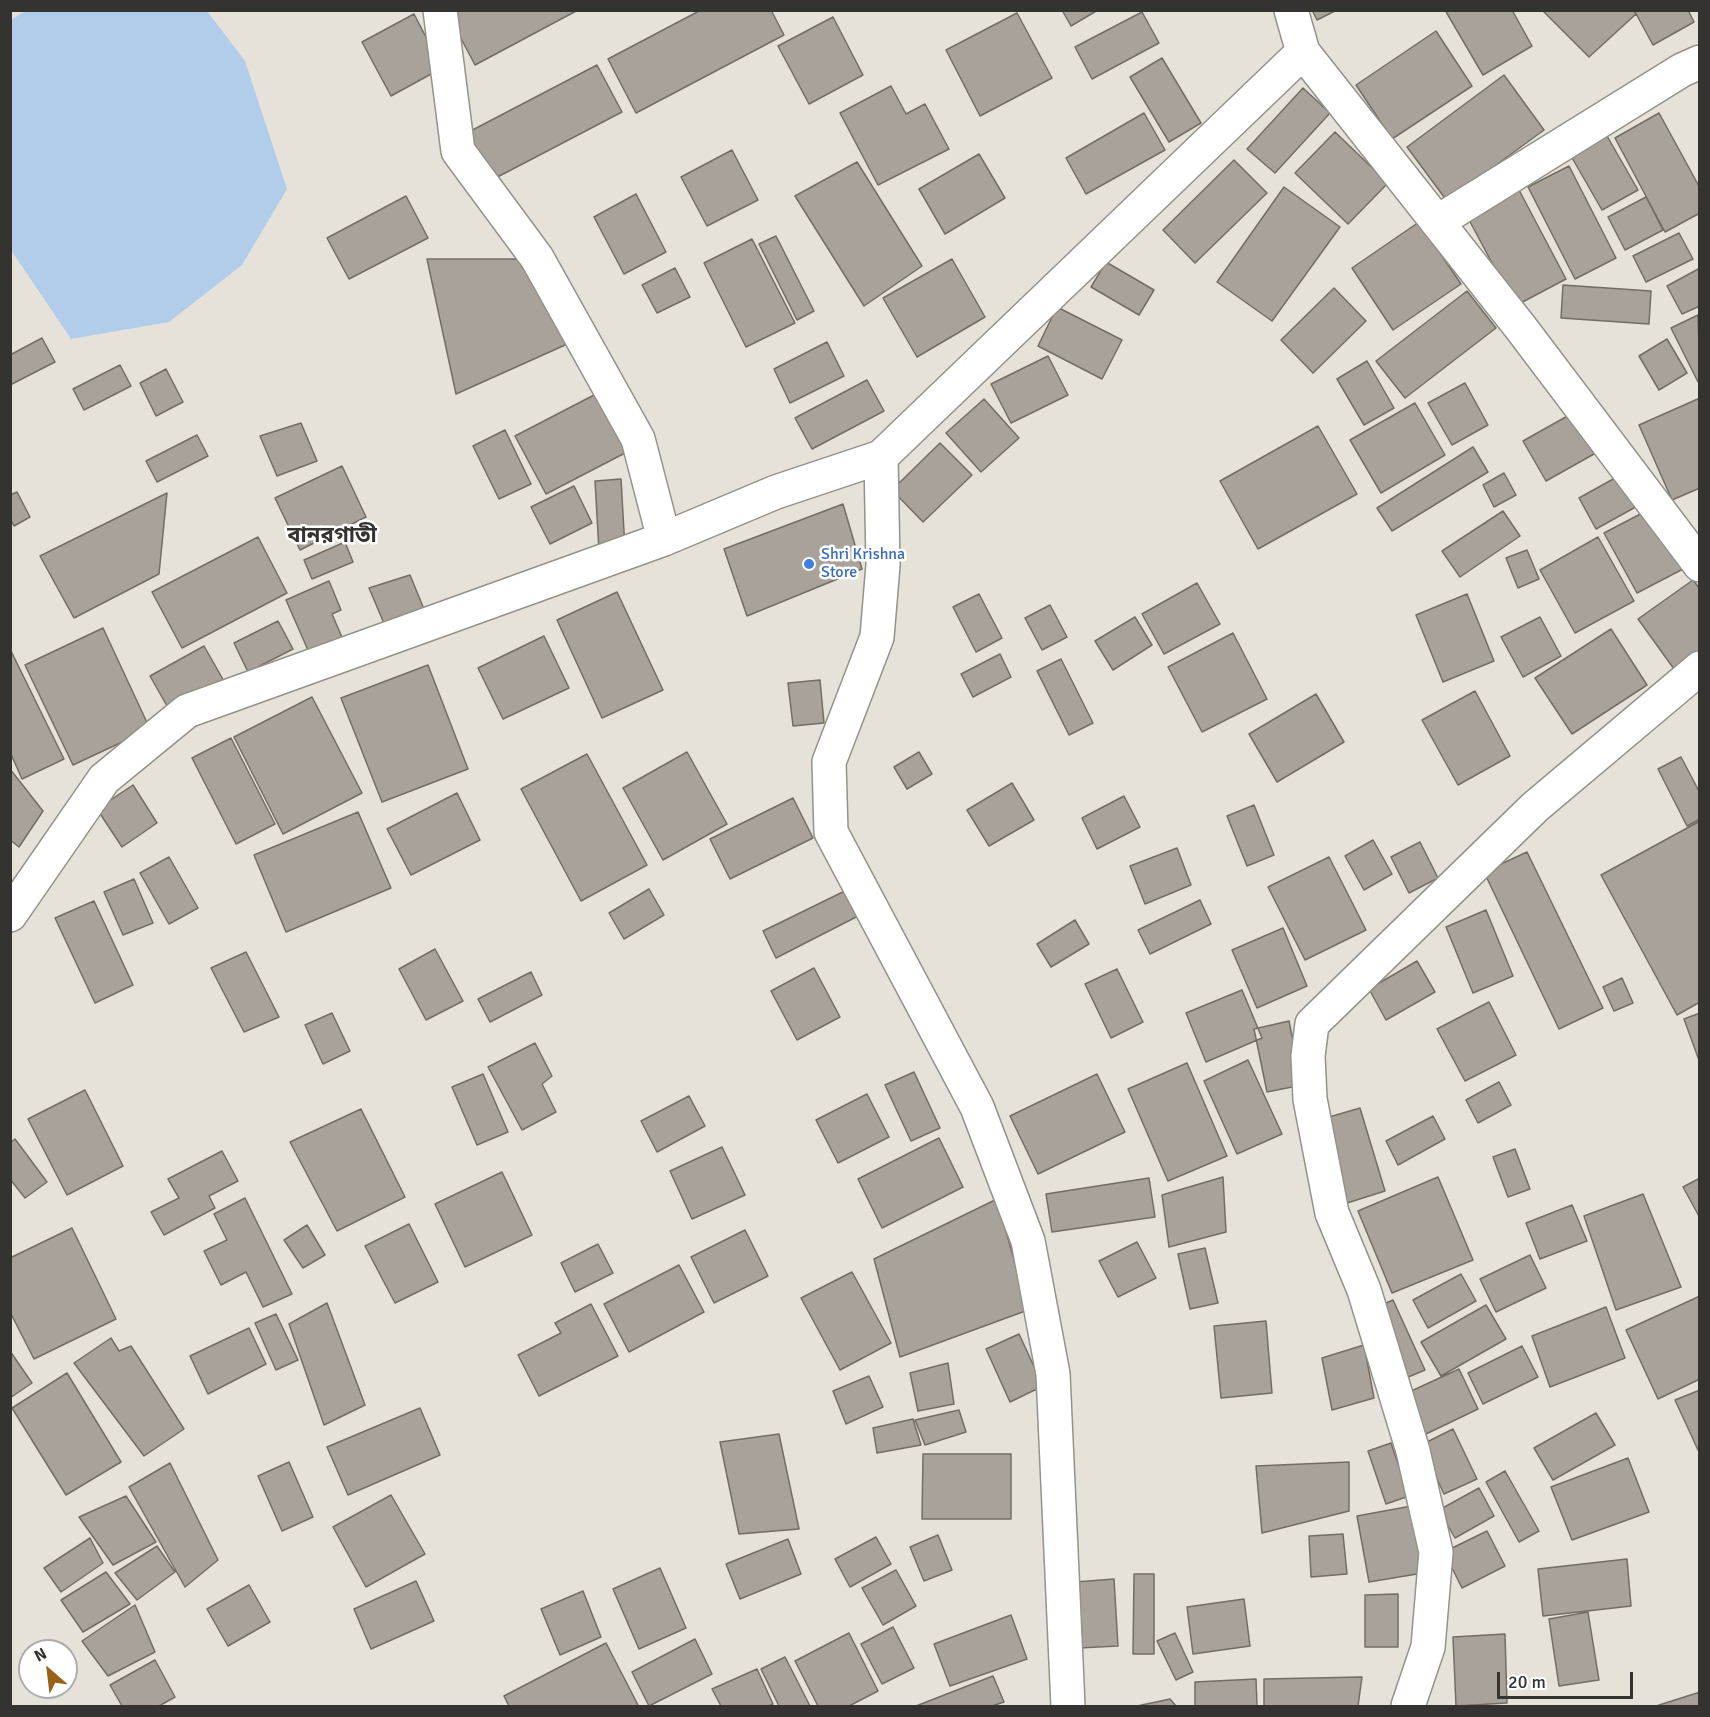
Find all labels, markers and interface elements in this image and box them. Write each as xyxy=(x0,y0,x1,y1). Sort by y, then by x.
district label: বানরগাতী xyxy=(287,523,377,549)
place label: Shri Krishna Store xyxy=(821,545,905,583)
marker: Shri Krishna Store xyxy=(802,557,816,571)
north arrow xyxy=(18,1639,78,1699)
text: N xyxy=(31,1643,50,1666)
scale bar xyxy=(1500,1660,1636,1698)
text: 20 m xyxy=(1508,1671,1546,1693)

